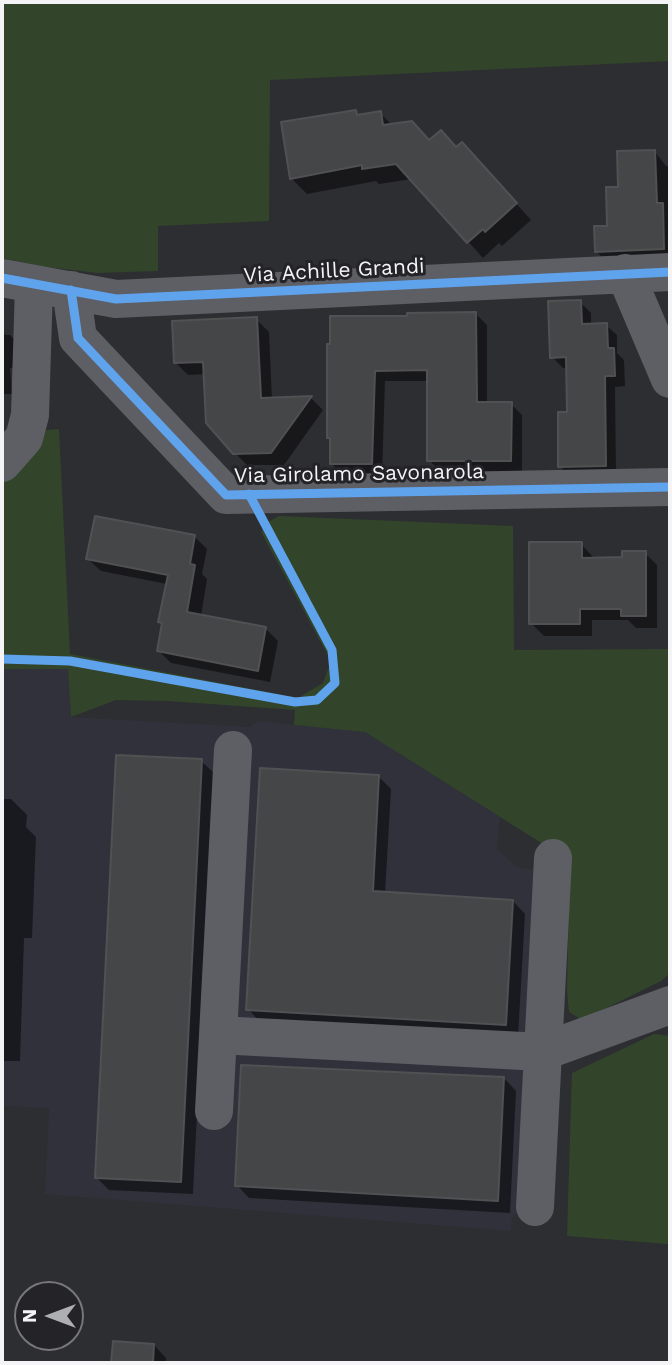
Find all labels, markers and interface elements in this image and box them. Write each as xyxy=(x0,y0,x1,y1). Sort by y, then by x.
street label: Via Achille Grandi xyxy=(243,254,425,288)
street label: Via Girolamo Savonarola xyxy=(234,459,484,489)
north arrow xyxy=(14,1281,84,1351)
text: N xyxy=(18,1309,41,1323)

